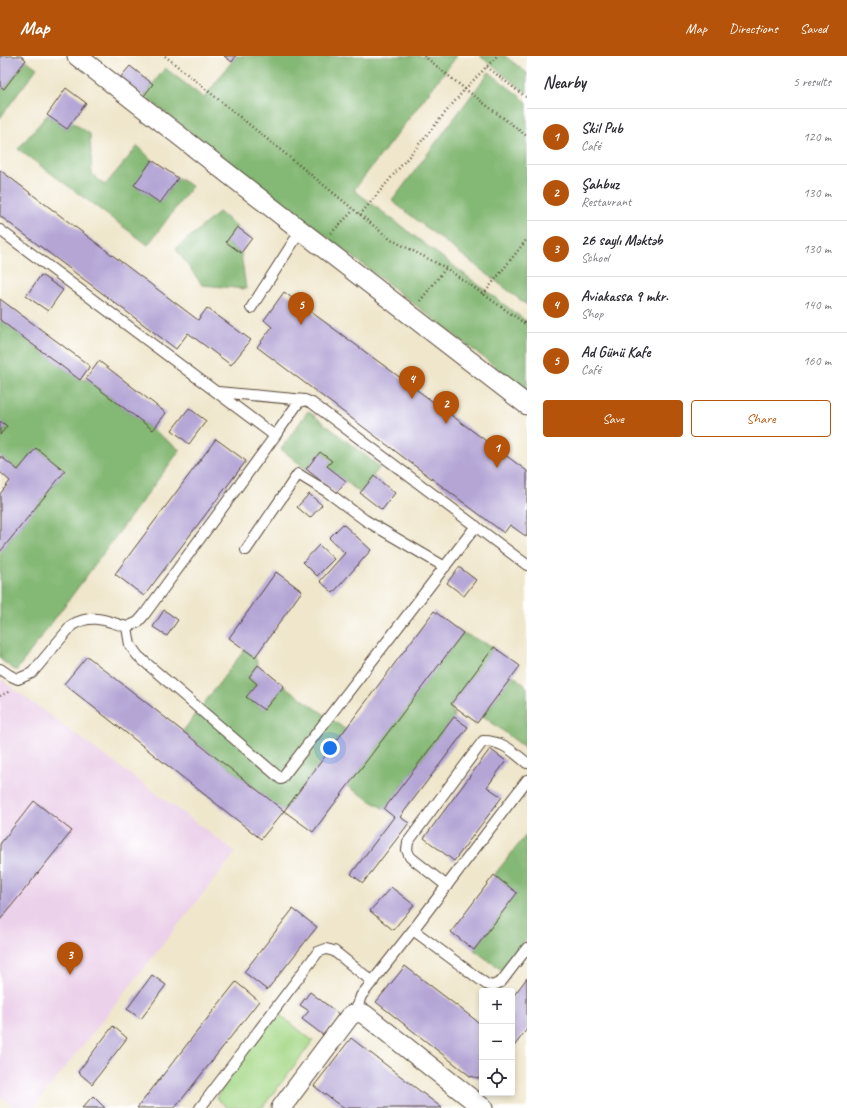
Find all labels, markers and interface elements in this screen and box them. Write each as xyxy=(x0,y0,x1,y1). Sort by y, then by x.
text: Map xyxy=(20,16,50,40)
text: Map xyxy=(686,20,707,37)
text: Directions xyxy=(729,20,778,37)
text: Saved xyxy=(800,20,827,37)
text: Nearby xyxy=(543,72,586,93)
text: 5 results xyxy=(793,74,831,90)
text: Skil Pub xyxy=(581,119,623,138)
text: 1 xyxy=(553,129,559,145)
text: 120 m xyxy=(803,129,831,145)
text: Café xyxy=(581,138,601,154)
text: Şahbuz xyxy=(581,175,619,194)
text: 2 xyxy=(553,185,559,201)
text: 130 m xyxy=(803,185,831,201)
text: Restaurant xyxy=(581,194,631,210)
text: 26 saylı Məktəb xyxy=(581,231,663,250)
text: 3 xyxy=(553,241,559,257)
text: 130 m xyxy=(803,241,831,257)
text: School xyxy=(581,250,609,266)
text: Aviakassa 9 mkr. xyxy=(581,287,668,306)
pin: 5 xyxy=(288,292,314,325)
text: 4 xyxy=(553,297,559,313)
text: 140 m xyxy=(803,297,831,313)
text: Shop xyxy=(581,306,603,322)
text: Ad Günü Kafe xyxy=(581,343,651,362)
text: 5 xyxy=(553,353,559,369)
text: 160 m xyxy=(803,353,831,369)
text: Café xyxy=(581,362,601,378)
pin: 4 xyxy=(399,366,425,399)
pin: 2 xyxy=(433,391,459,424)
button: Save xyxy=(543,400,683,437)
button: Share xyxy=(691,400,831,437)
pin: 1 xyxy=(484,435,510,468)
your location xyxy=(320,738,340,758)
pin: 3 xyxy=(57,942,83,975)
map controls xyxy=(479,988,515,1096)
button: + xyxy=(479,988,515,1024)
button: − xyxy=(479,1024,515,1060)
button: locate xyxy=(479,1060,515,1096)

